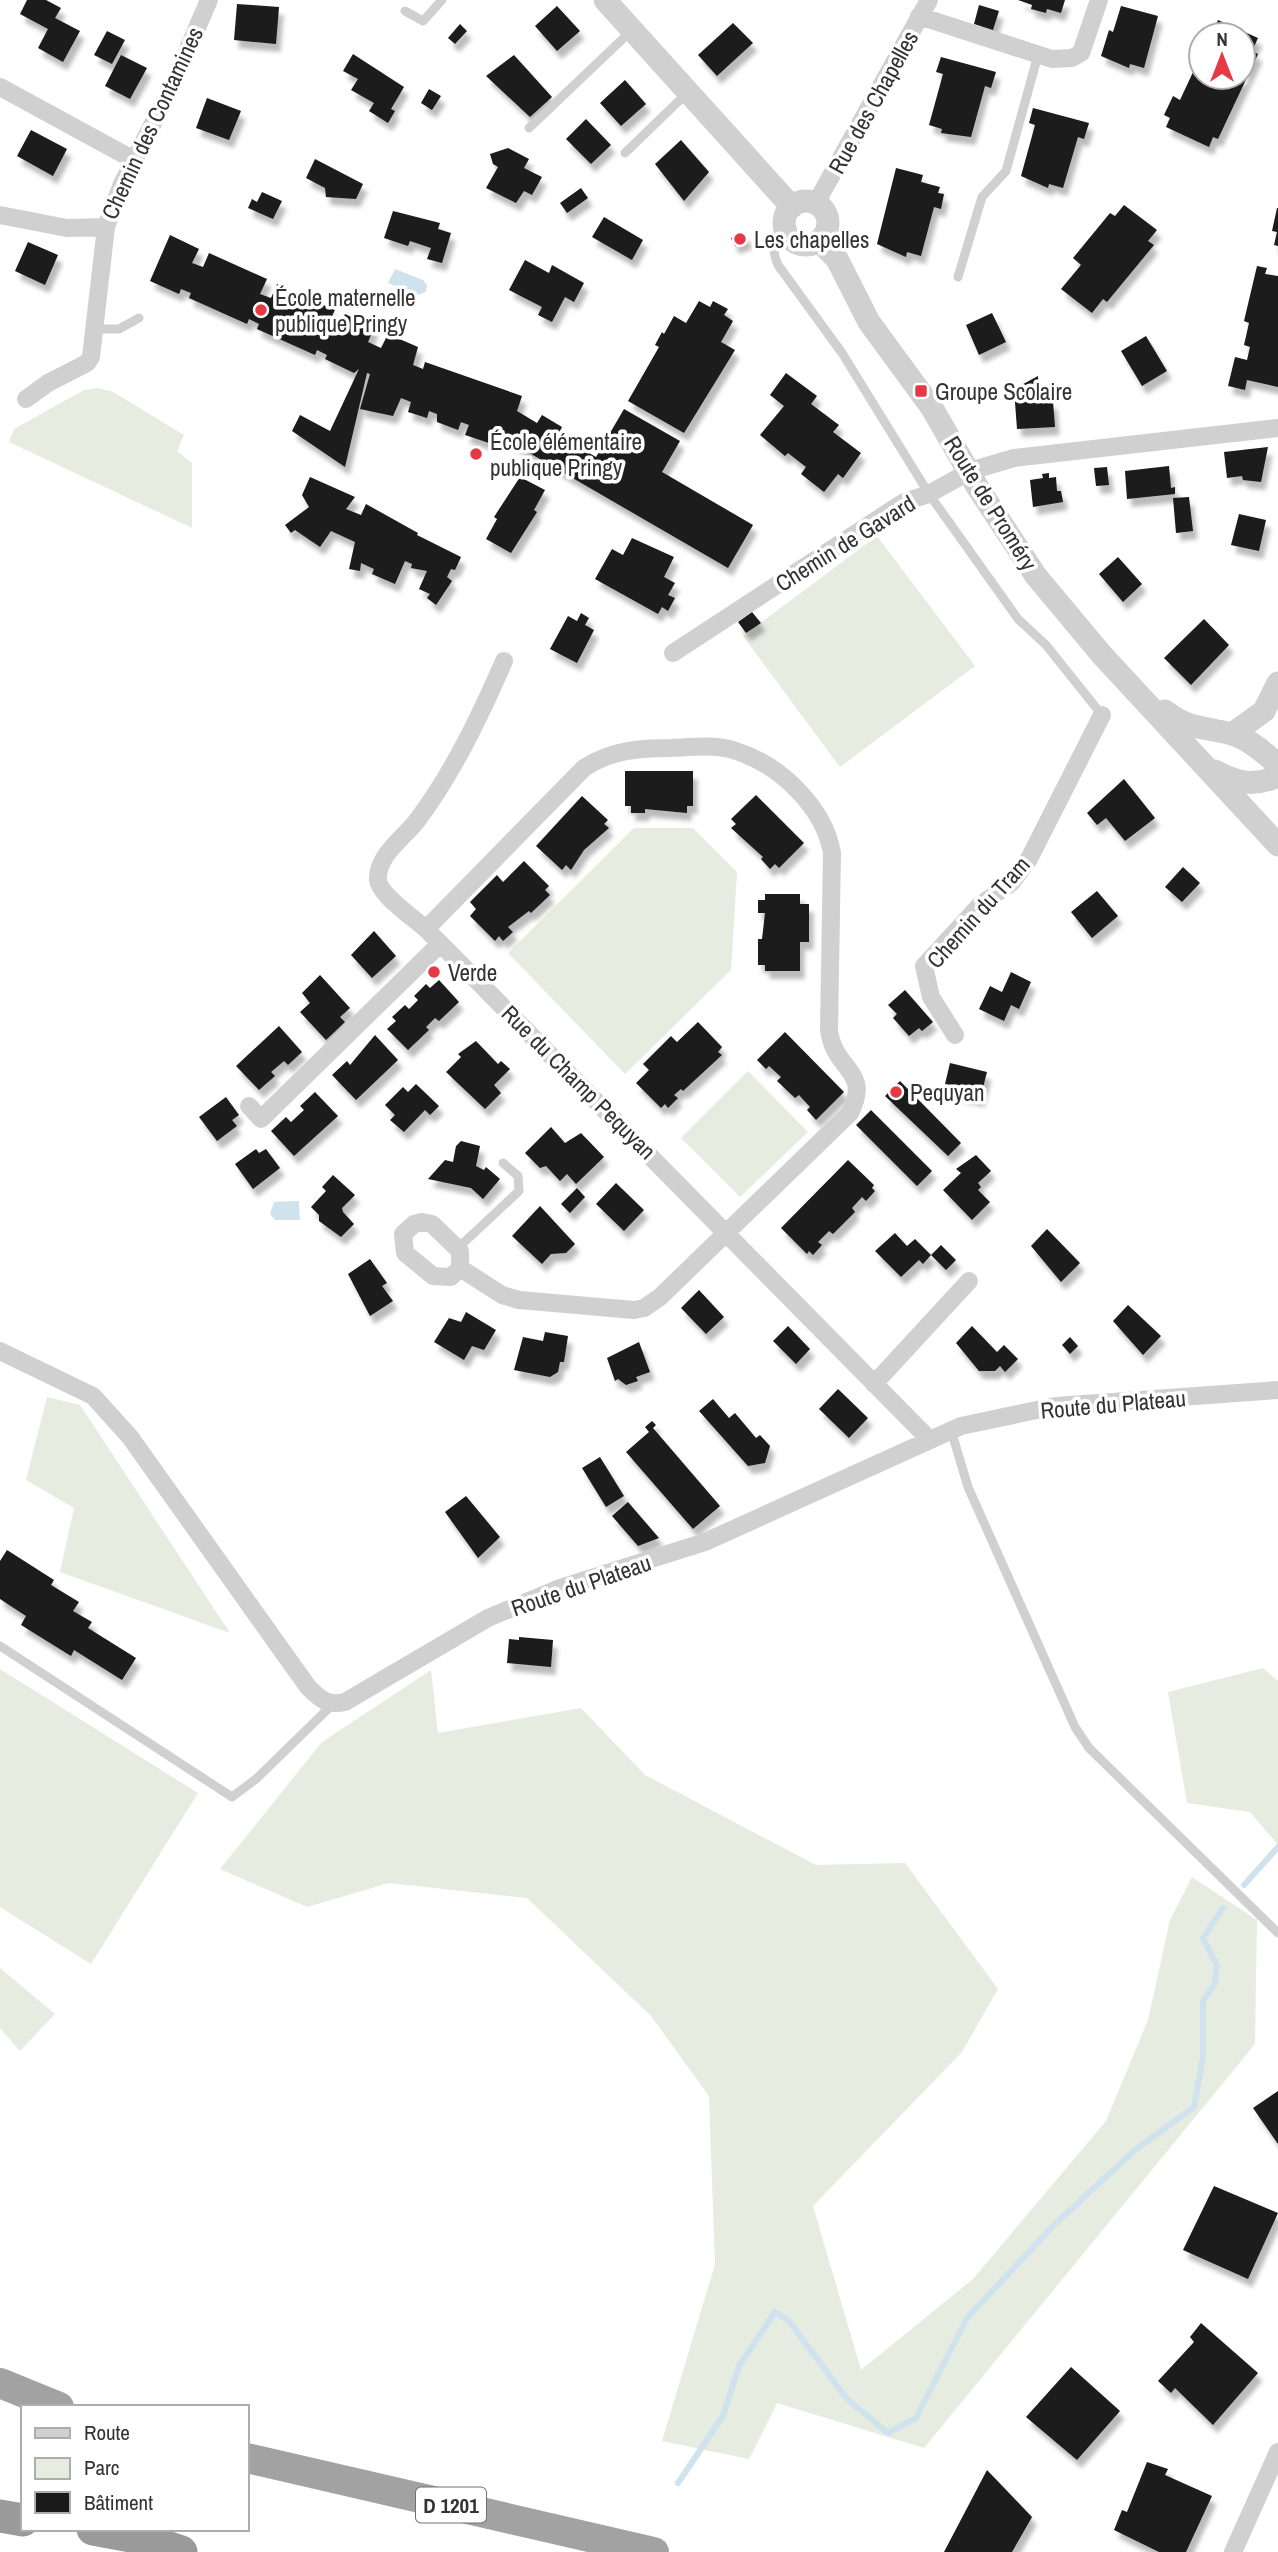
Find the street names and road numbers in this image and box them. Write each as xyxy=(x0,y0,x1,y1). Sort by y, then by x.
street label: Chemin des Contamines xyxy=(94,22,210,224)
street label: Rue des Chapelles xyxy=(821,25,925,179)
street label: Route de Proméry xyxy=(937,430,1045,577)
street label: Chemin de Gavard xyxy=(769,488,921,598)
street label: Chemin du Tram xyxy=(919,849,1037,975)
street label: Rue du Champ Pequyan xyxy=(495,998,663,1166)
street label: Route du Plateau xyxy=(1039,1382,1187,1426)
street label: Route du Plateau xyxy=(507,1547,655,1623)
road number: D 1201 xyxy=(416,2488,486,2522)

